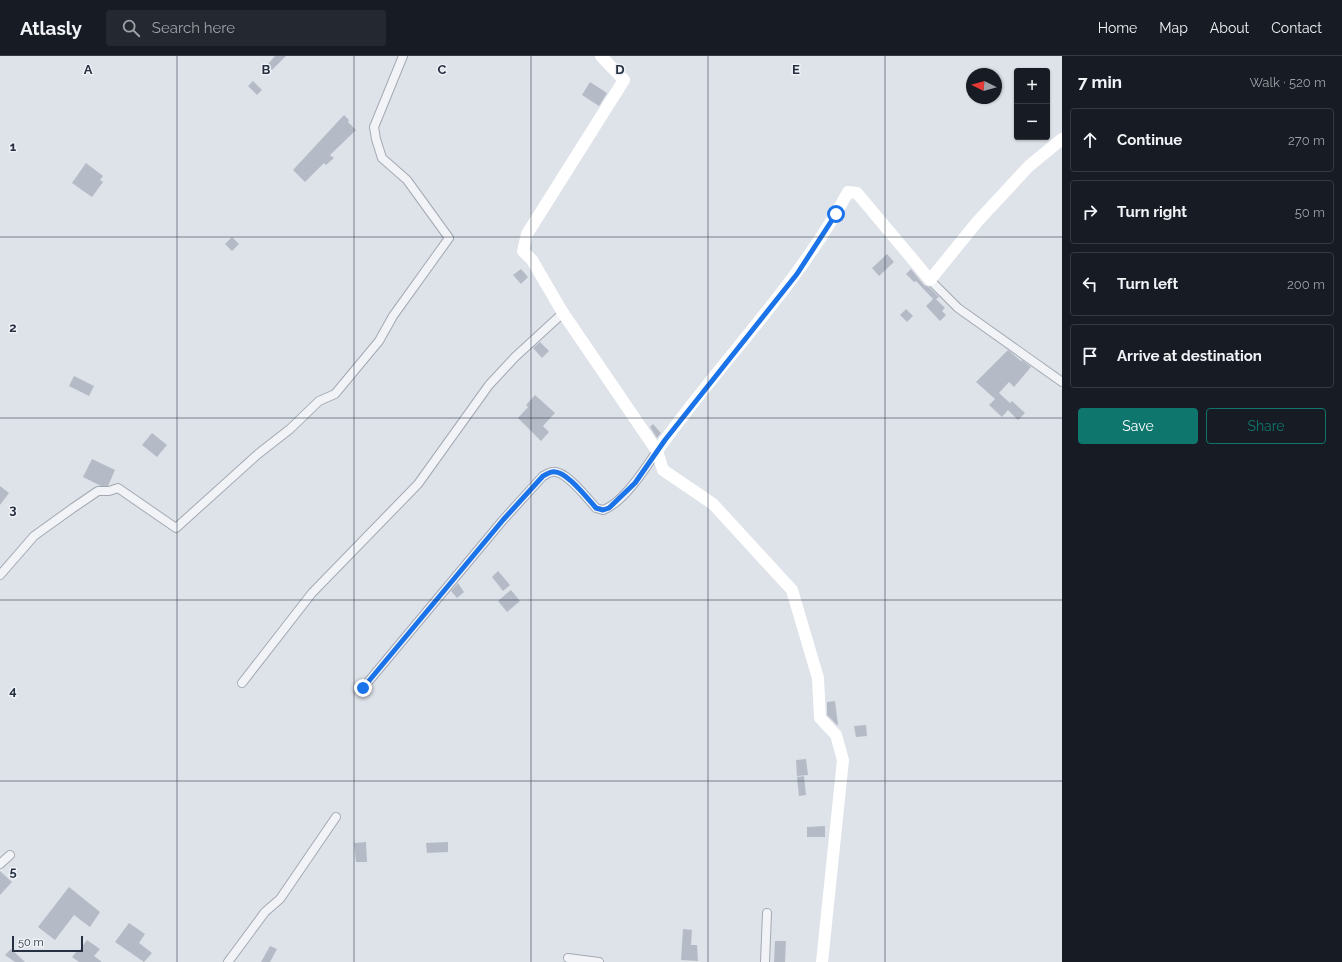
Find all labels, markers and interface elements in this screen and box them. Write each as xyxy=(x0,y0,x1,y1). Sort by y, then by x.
search box xyxy=(106,10,386,46)
text: Atlasly xyxy=(20,17,82,39)
icon: search xyxy=(120,17,142,39)
text: Search here xyxy=(152,19,235,37)
text: Home xyxy=(1098,20,1137,36)
text: Map xyxy=(1159,20,1188,36)
text: About xyxy=(1210,20,1249,36)
text: Contact xyxy=(1271,20,1322,36)
text: A xyxy=(84,62,93,77)
text: B xyxy=(262,62,271,77)
text: C xyxy=(438,62,447,77)
text: D xyxy=(615,62,625,77)
text: E xyxy=(792,62,800,77)
north arrow xyxy=(966,68,1002,104)
map controls xyxy=(1014,68,1050,140)
button: + xyxy=(1014,68,1050,104)
text: 7 min xyxy=(1078,72,1122,92)
text: Walk · 520 m xyxy=(1249,75,1326,90)
button: − xyxy=(1014,104,1050,140)
icon: ahead xyxy=(1079,129,1101,151)
text: Continue xyxy=(1117,131,1182,149)
text: 270 m xyxy=(1288,133,1325,148)
text: 1 xyxy=(10,139,17,154)
icon: right xyxy=(1079,201,1101,223)
text: Turn right xyxy=(1117,203,1187,221)
route start xyxy=(827,205,845,223)
text: 50 m xyxy=(1295,205,1325,220)
icon: left xyxy=(1079,273,1101,295)
text: Turn left xyxy=(1117,275,1178,293)
text: 200 m xyxy=(1287,277,1325,292)
text: 2 xyxy=(9,320,17,335)
icon: arrive xyxy=(1079,345,1101,367)
text: Arrive at destination xyxy=(1117,347,1262,365)
button: Save xyxy=(1078,408,1198,444)
button: Share xyxy=(1206,408,1326,444)
text: 3 xyxy=(9,502,17,517)
route end xyxy=(354,679,372,697)
text: 4 xyxy=(9,683,17,698)
text: 5 xyxy=(9,864,17,879)
scale bar xyxy=(12,934,83,953)
text: 50 m xyxy=(18,936,44,949)

